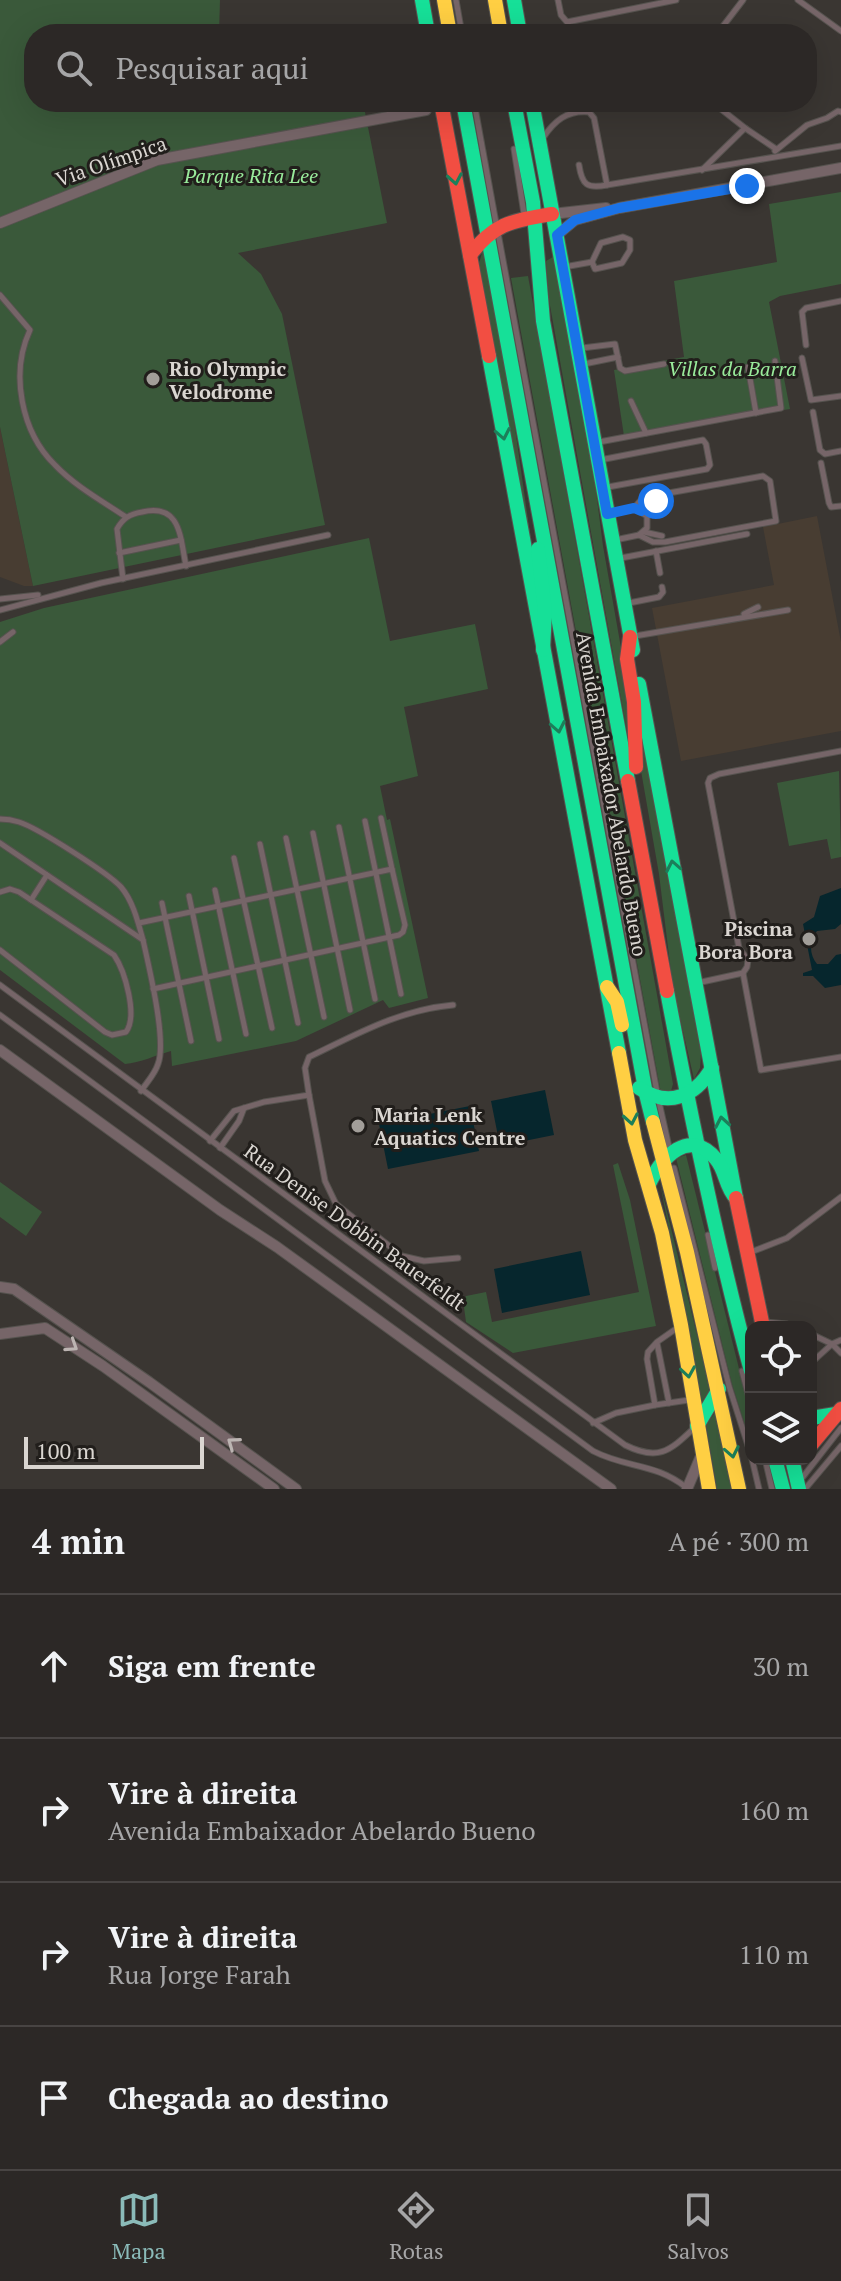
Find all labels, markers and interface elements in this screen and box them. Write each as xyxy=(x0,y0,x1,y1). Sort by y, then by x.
search box xyxy=(24,24,817,112)
icon: search xyxy=(52,46,96,90)
text: Pesquisar aqui xyxy=(116,48,309,88)
street label: Via Olímpica xyxy=(52,129,170,193)
park label: Parque Rita Lee xyxy=(183,162,318,189)
route end xyxy=(729,168,765,204)
one-way arrow xyxy=(446,172,463,185)
place label: Rio Olympic Velodrome xyxy=(169,355,286,405)
park label: Villas da Barra xyxy=(667,355,797,382)
marker: Rio Olympic Velodrome xyxy=(144,370,162,388)
one-way arrow xyxy=(493,428,510,441)
route start xyxy=(638,483,674,519)
street label: Avenida Embaixador Abelardo Bueno xyxy=(570,630,654,958)
one-way arrow xyxy=(548,720,565,733)
one-way arrow xyxy=(666,859,683,873)
place label: Piscina Bora Bora xyxy=(698,915,793,965)
marker: Piscina Bora Bora xyxy=(800,930,818,948)
place label: Maria Lenk Aquatics Centre xyxy=(374,1101,526,1151)
one-way arrow xyxy=(622,1112,639,1126)
one-way arrow xyxy=(714,1115,731,1128)
marker: Maria Lenk Aquatics Centre xyxy=(349,1117,367,1135)
street label: Rua Denise Dobbin Bauerfeldt xyxy=(239,1137,472,1317)
map controls xyxy=(745,1321,817,1465)
button: locate xyxy=(745,1321,817,1393)
one-way arrow xyxy=(63,1336,78,1351)
one-way arrow xyxy=(679,1365,696,1379)
button: layers xyxy=(745,1393,817,1465)
scale bar xyxy=(24,1433,204,1469)
text: 100 m xyxy=(36,1436,96,1465)
one-way arrow xyxy=(228,1438,242,1453)
one-way arrow xyxy=(722,1445,739,1459)
text: 4 min xyxy=(32,1519,125,1564)
text: A pé · 300 m xyxy=(668,1524,809,1558)
icon: ahead xyxy=(32,1644,76,1688)
text: Siga em frente xyxy=(108,1646,316,1686)
text: 30 m xyxy=(753,1649,809,1683)
text: Vire à direita xyxy=(108,1773,298,1813)
icon: right xyxy=(32,1788,76,1832)
text: 160 m xyxy=(739,1793,809,1827)
text: Avenida Embaixador Abelardo Bueno xyxy=(108,1813,536,1847)
text: Vire à direita xyxy=(108,1917,298,1957)
icon: right xyxy=(32,1932,76,1976)
text: 110 m xyxy=(739,1937,809,1971)
text: Rua Jorge Farah xyxy=(108,1957,291,1991)
icon: arrive xyxy=(32,2076,76,2120)
text: Chegada ao destino xyxy=(108,2078,389,2118)
tab: Mapa xyxy=(112,2188,166,2265)
tab: Rotas xyxy=(389,2188,444,2265)
tab: Salvos xyxy=(667,2188,729,2265)

